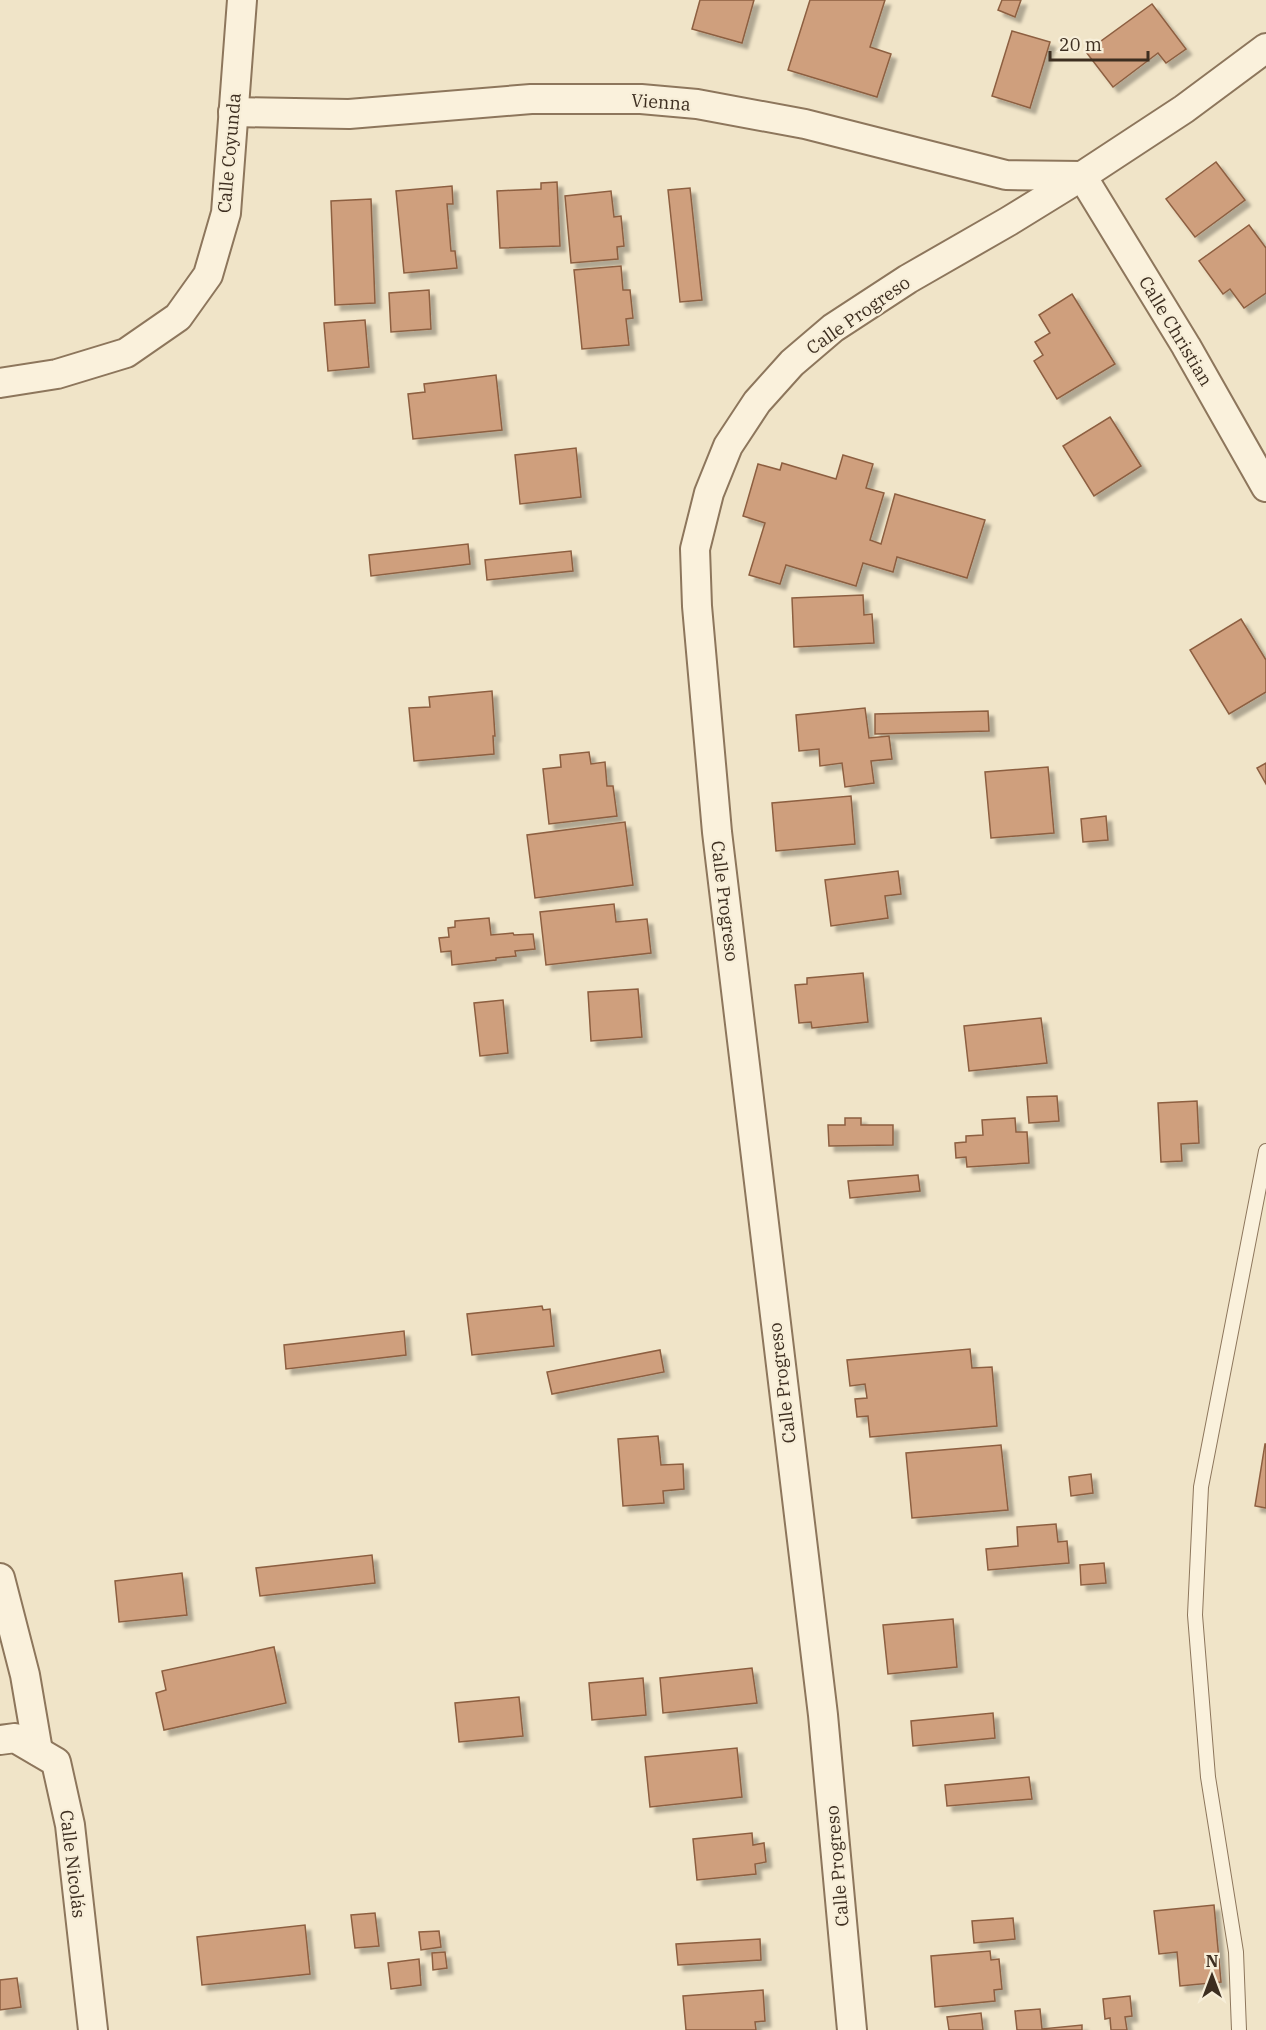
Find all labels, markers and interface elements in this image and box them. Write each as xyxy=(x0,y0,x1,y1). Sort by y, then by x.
scale bar xyxy=(1050,24,1148,62)
text: 20 m xyxy=(1059,33,1102,56)
street label: Vienna xyxy=(630,88,692,116)
street label: Calle Coyunda xyxy=(212,92,246,214)
street label: Calle Progreso xyxy=(802,271,914,359)
street label: Calle Christian xyxy=(1134,272,1218,390)
street label: Calle Progreso xyxy=(706,839,744,963)
street label: Calle Progreso xyxy=(763,1321,801,1445)
street label: Calle Progreso xyxy=(820,1804,854,1928)
street label: Calle Nicolás xyxy=(55,1809,91,1919)
north arrow xyxy=(1182,1946,1242,2006)
text: N xyxy=(1206,1951,1218,1971)

